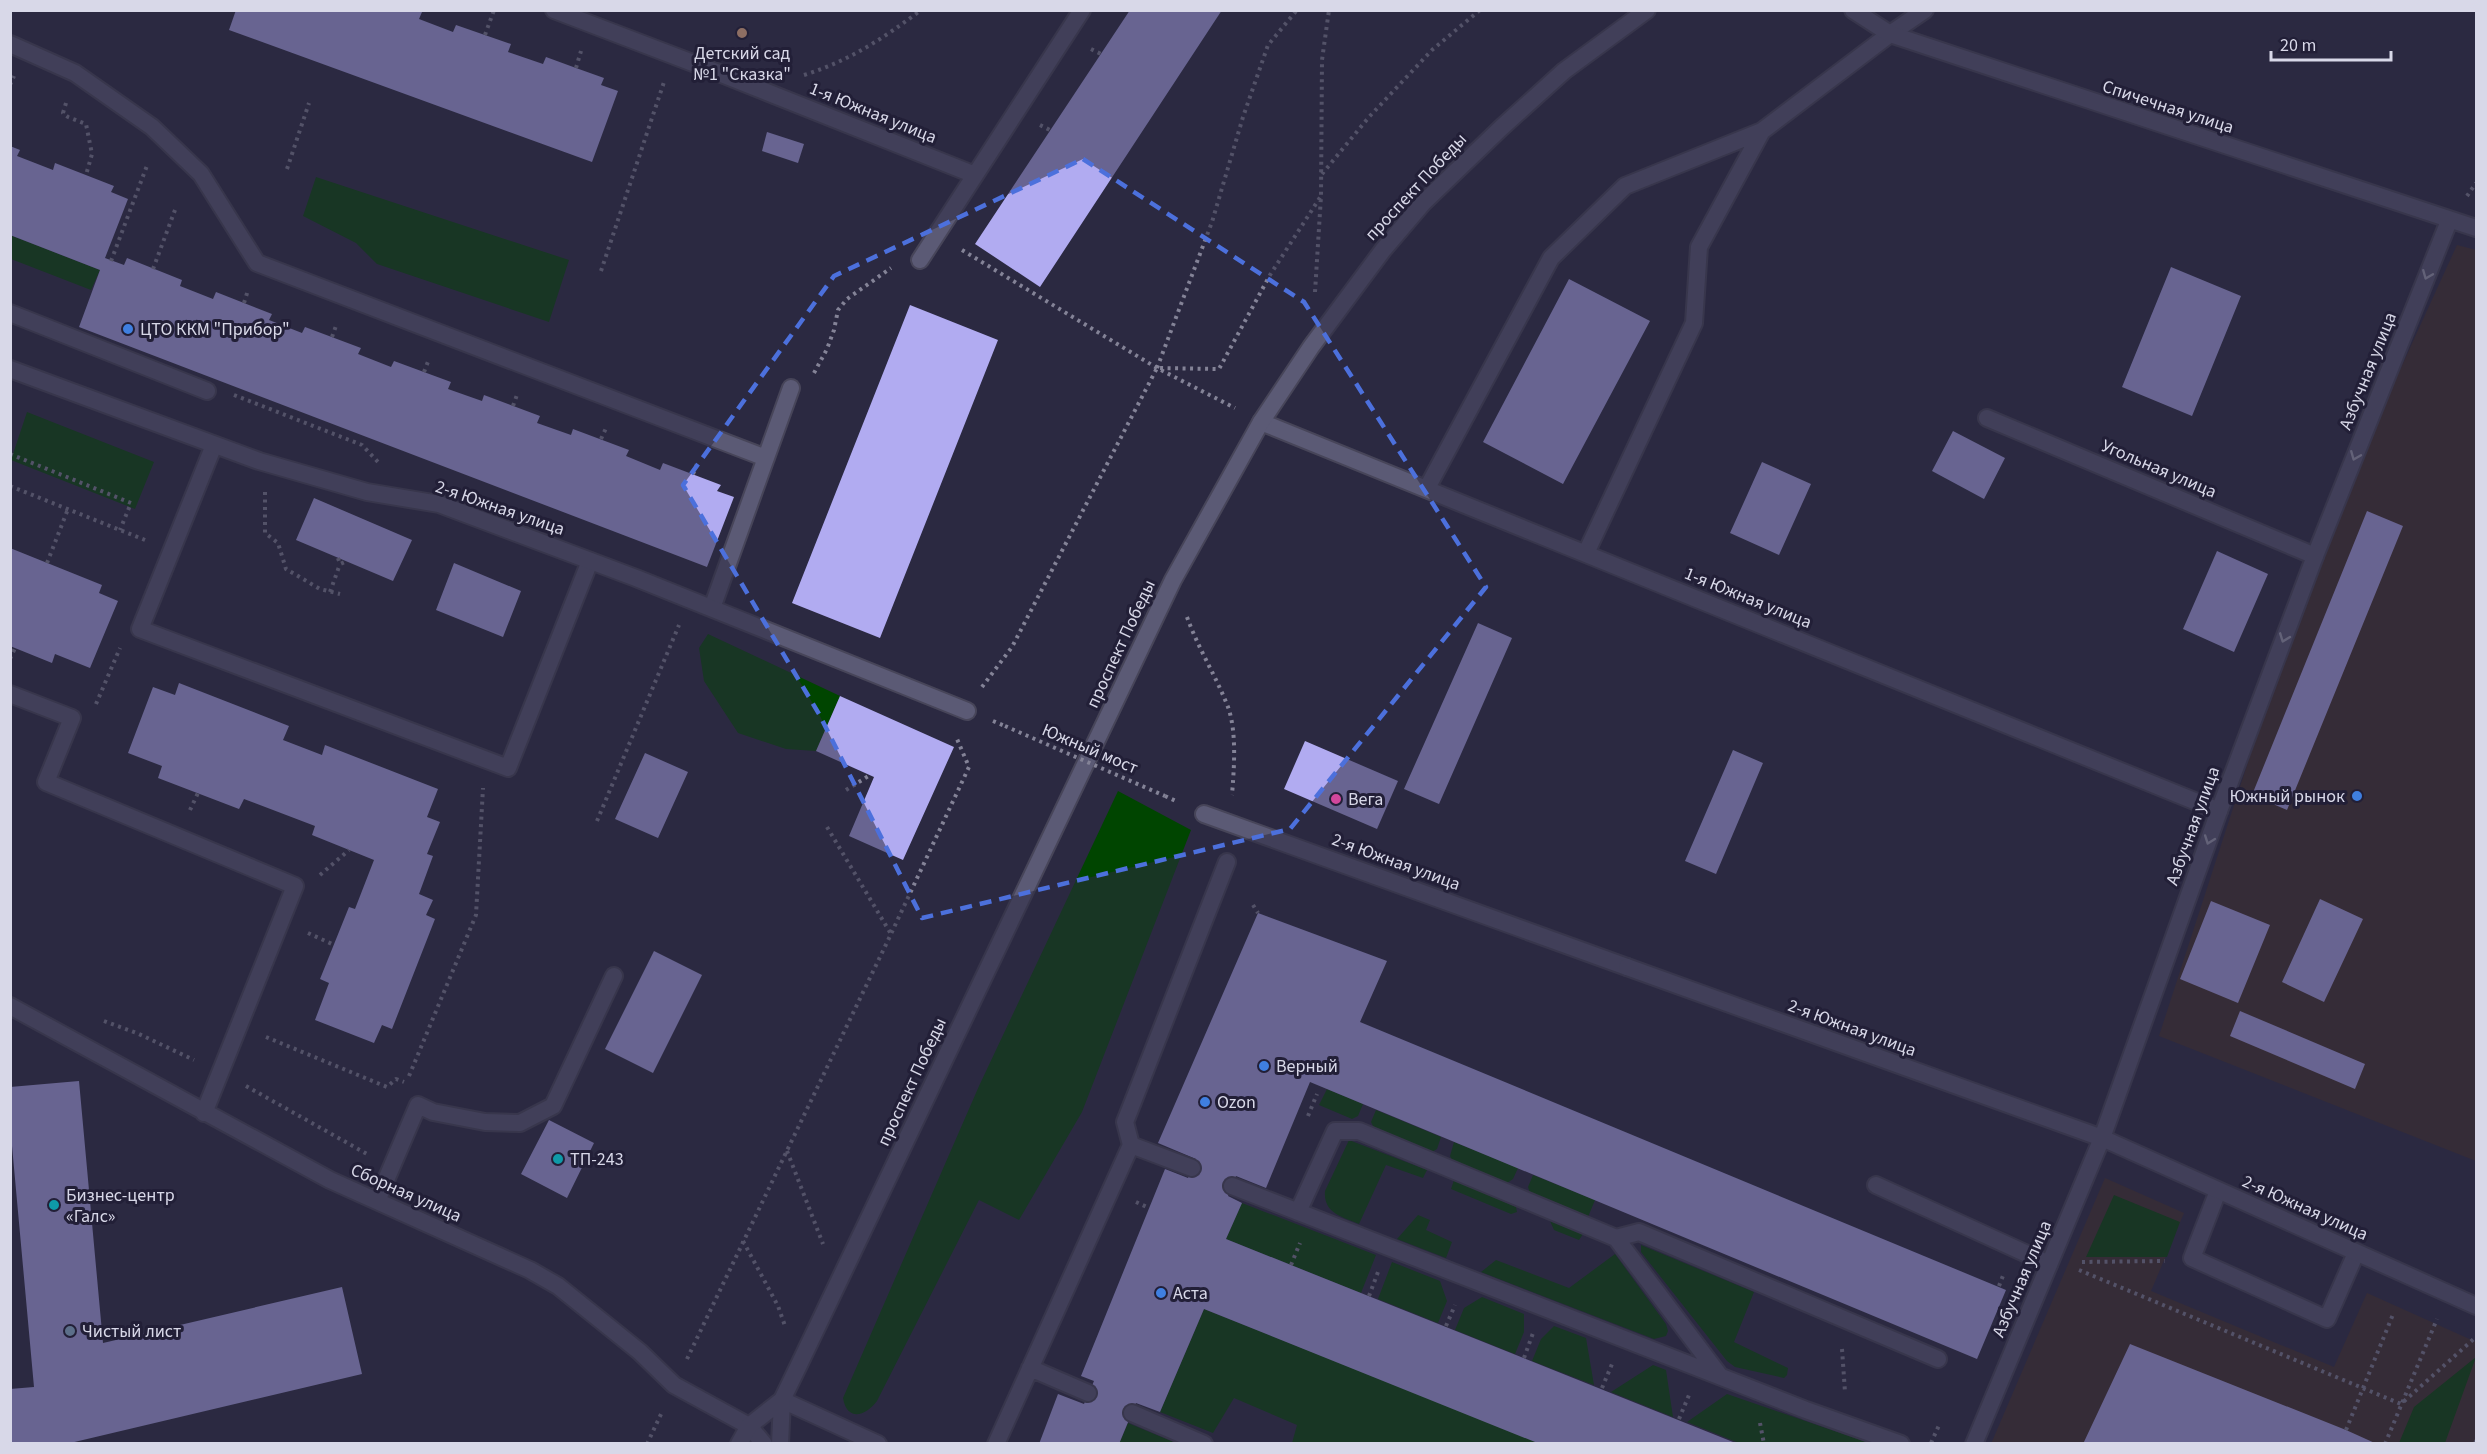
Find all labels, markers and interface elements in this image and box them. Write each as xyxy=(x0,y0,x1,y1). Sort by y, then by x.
scale bar xyxy=(2271,24,2391,62)
marker: Детский сад №1 "Сказка" xyxy=(735,26,749,40)
text: 20 m xyxy=(2280,33,2316,58)
place label: Детский сад №1 "Сказка" xyxy=(693,41,791,87)
street label: Спичечная улица xyxy=(2099,74,2237,140)
street label: 1-я Южная улица xyxy=(806,76,940,150)
street label: проспект Победы xyxy=(1359,128,1473,246)
one-way arrow xyxy=(2422,269,2435,280)
street label: Азбучная улица xyxy=(2333,308,2403,434)
place label: ЦТО ККМ "Прибор" xyxy=(140,317,290,342)
marker: ЦТО ККМ "Прибор" xyxy=(121,322,135,336)
street label: Угольная улица xyxy=(2098,434,2220,504)
one-way arrow xyxy=(2350,450,2362,461)
street label: 2-я Южная улица xyxy=(432,474,568,542)
street label: 1-я Южная улица xyxy=(1681,561,1815,635)
street label: проспект Победы xyxy=(1080,576,1162,712)
one-way arrow xyxy=(2279,632,2292,643)
street label: Южный мост xyxy=(1038,718,1142,780)
street label: Азбучная улица xyxy=(2160,763,2226,889)
place label: Южный рынок xyxy=(2229,784,2345,809)
place label: Вега xyxy=(1348,787,1383,812)
marker: Южный рынок xyxy=(2350,789,2364,803)
marker: Вега xyxy=(1329,792,1343,806)
street label: 2-я Южная улица xyxy=(1328,827,1464,897)
one-way arrow xyxy=(2203,834,2216,845)
street label: 2-я Южная улица xyxy=(1784,993,1920,1063)
street label: проспект Победы xyxy=(871,1014,953,1150)
place label: Верный xyxy=(1276,1054,1338,1079)
marker: Верный xyxy=(1257,1059,1271,1073)
place label: Ozon xyxy=(1217,1090,1256,1115)
marker: Ozon xyxy=(1198,1095,1212,1109)
place label: ТП-243 xyxy=(570,1147,624,1172)
marker: ТП-243 xyxy=(551,1152,565,1166)
street label: Сборная улица xyxy=(347,1157,465,1229)
street label: 2-я Южная улица xyxy=(2238,1169,2372,1247)
place label: Бизнес-центр «Галс» xyxy=(66,1183,175,1229)
marker: Бизнес-центр «Галс» xyxy=(47,1198,61,1212)
street label: Азбучная улица xyxy=(1986,1217,2058,1341)
place label: Аста xyxy=(1173,1281,1208,1306)
marker: Аста xyxy=(1154,1286,1168,1300)
place label: Чистый лист xyxy=(82,1319,181,1344)
marker: Чистый лист xyxy=(63,1324,77,1338)

